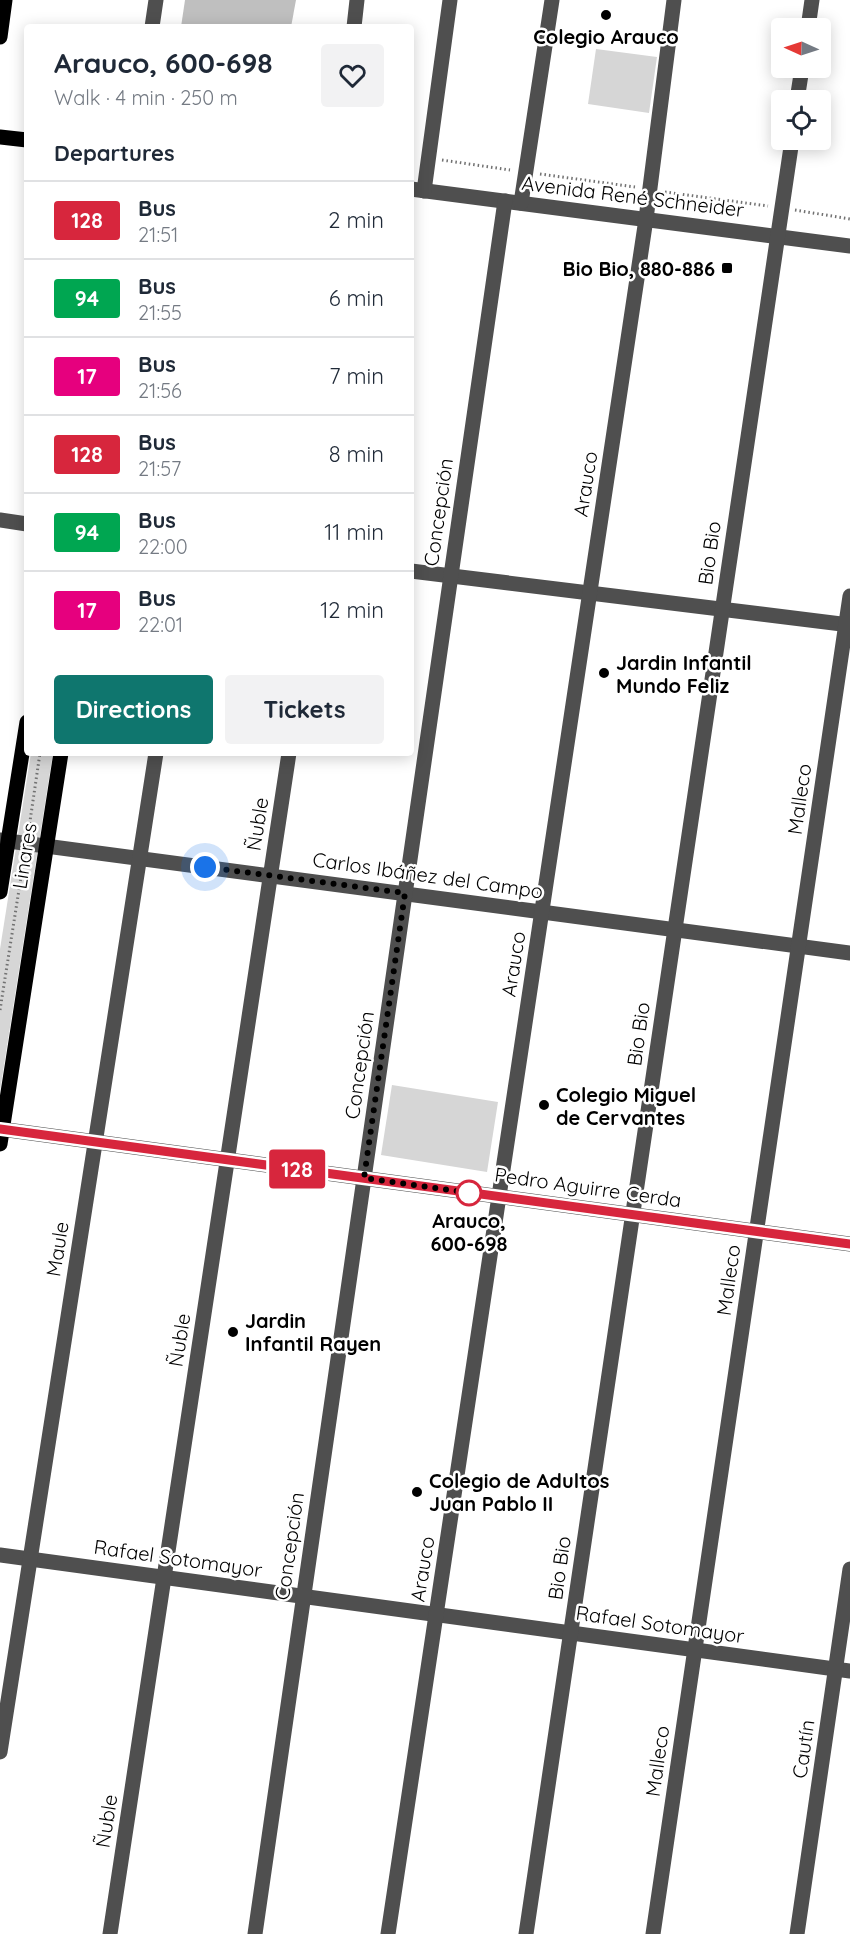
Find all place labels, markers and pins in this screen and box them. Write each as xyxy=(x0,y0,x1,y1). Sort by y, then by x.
marker: Colegio Arauco xyxy=(599,8,613,22)
place label: Colegio Arauco xyxy=(533,24,679,49)
place label: Bio Bio, 880-886 xyxy=(563,256,715,281)
marker: Bio Bio, 880-886 xyxy=(720,261,734,275)
place label: Jardin Infantil Mundo Feliz xyxy=(616,650,752,698)
marker: Jardin Infantil Mundo Feliz xyxy=(597,666,611,680)
place label: Colegio Miguel de Cervantes xyxy=(556,1082,696,1130)
marker: Colegio Miguel de Cervantes xyxy=(537,1098,551,1112)
marker: Arauco, 600-698 xyxy=(456,1180,482,1206)
place label: Arauco, 600-698 xyxy=(431,1208,507,1256)
place label: Jardin Infantil Rayen xyxy=(245,1308,381,1356)
marker: Jardin Infantil Rayen xyxy=(226,1325,240,1339)
place label: Colegio de Adultos Juan Pablo II xyxy=(429,1468,609,1516)
marker: Colegio de Adultos Juan Pablo II xyxy=(410,1485,424,1499)

